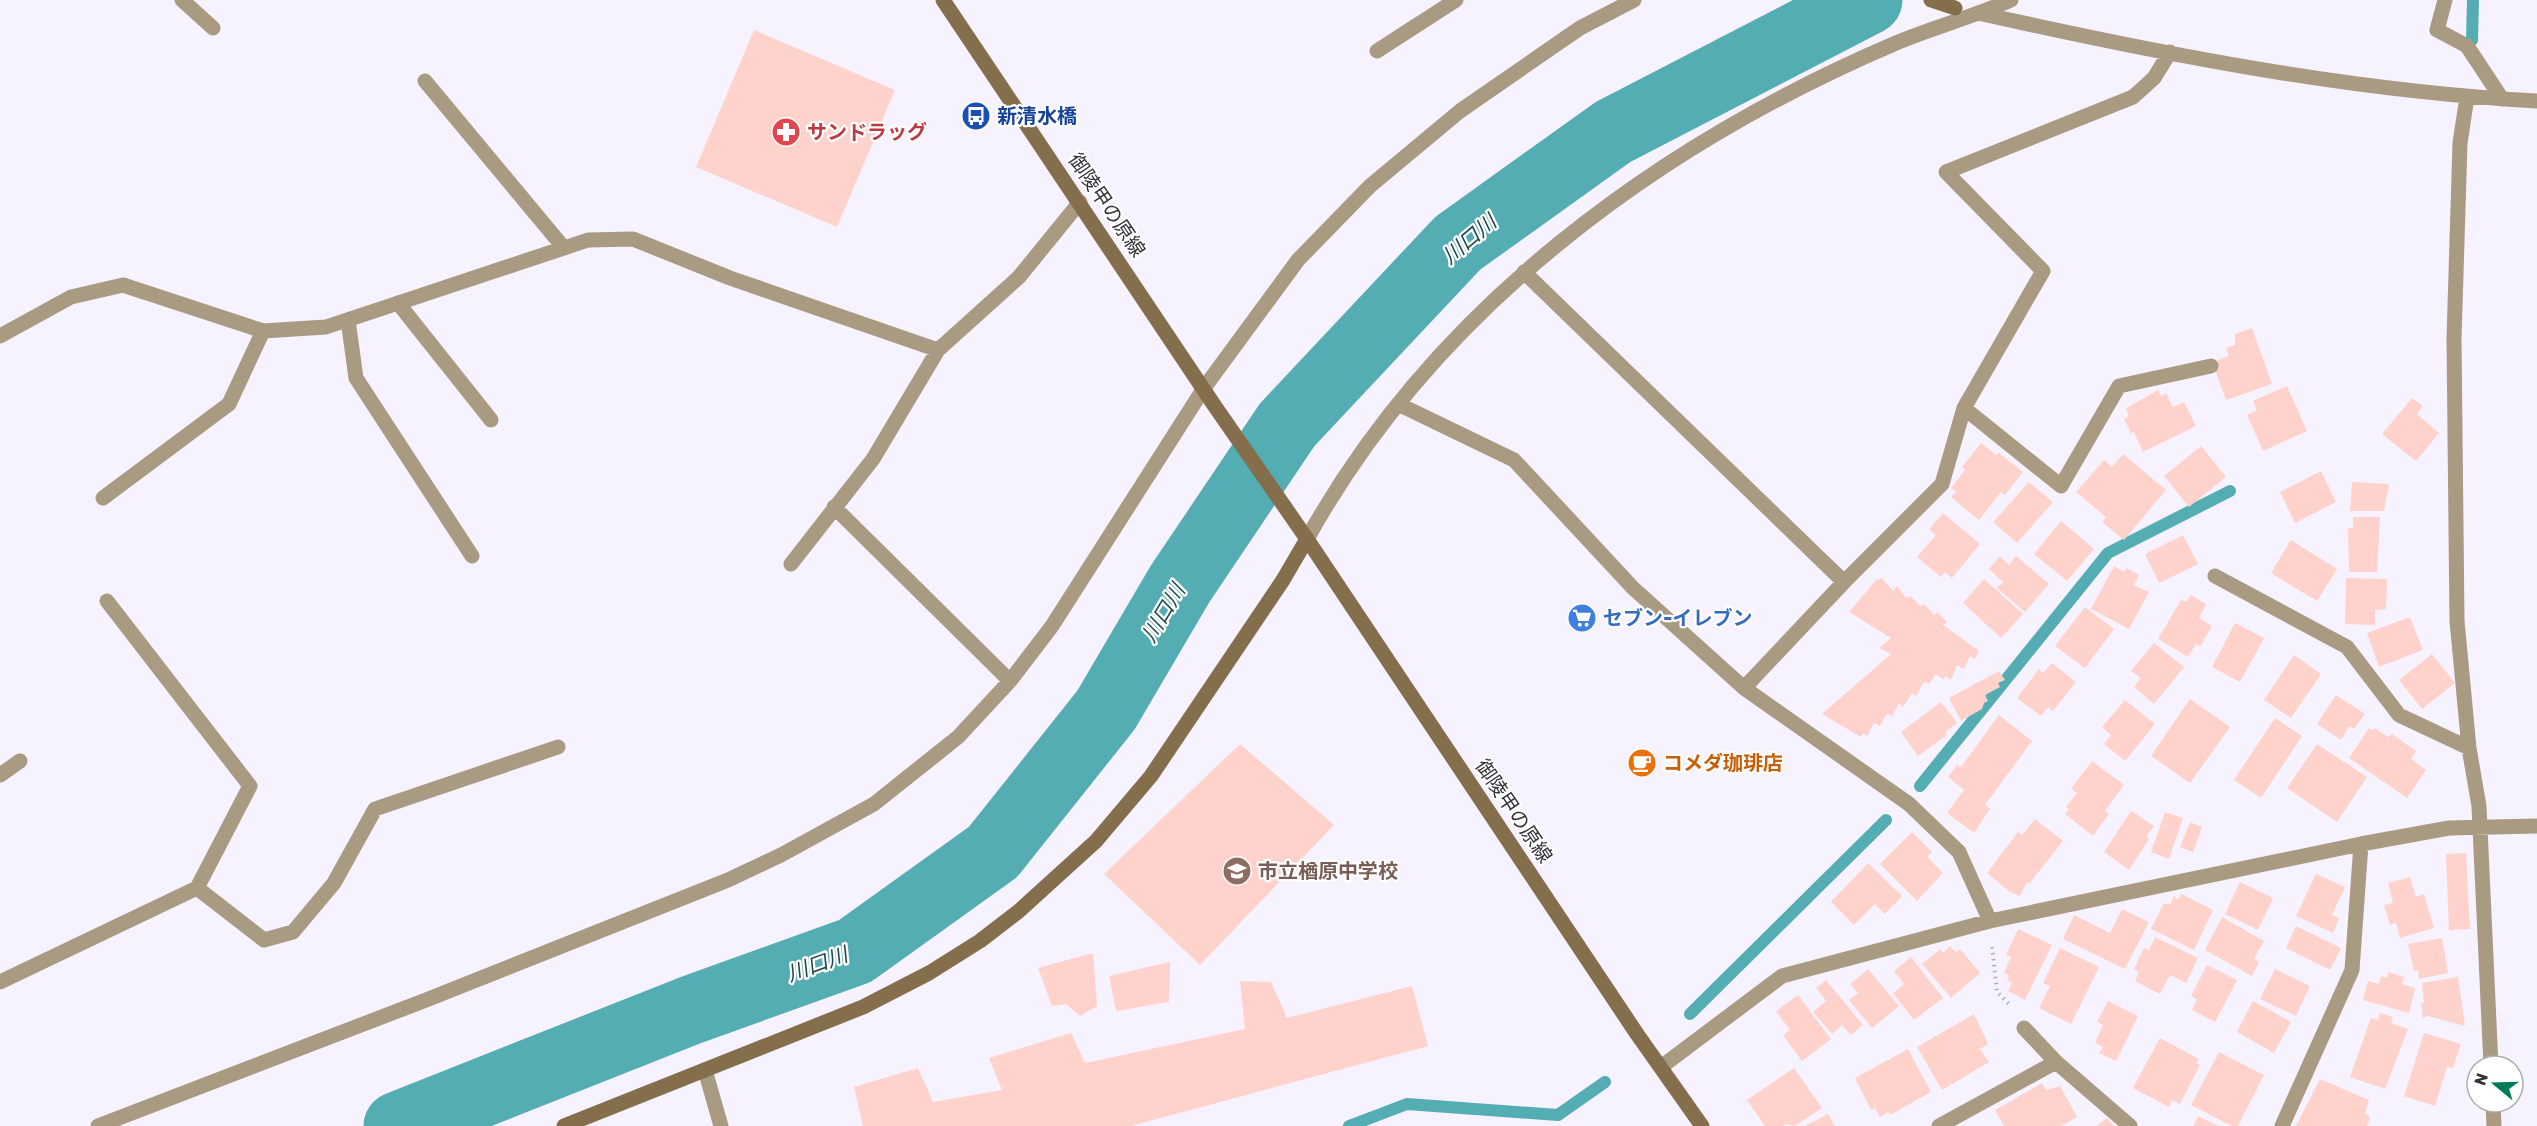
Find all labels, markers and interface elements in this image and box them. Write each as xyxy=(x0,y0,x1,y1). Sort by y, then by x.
bus stop icon: 新清水橋 xyxy=(960,100,992,132)
place label: 新清水橋 xyxy=(997,104,1077,128)
pharmacy icon: サンドラッグ xyxy=(770,116,802,148)
place label: サンドラッグ xyxy=(807,120,927,144)
street label: 御陵甲の原線 xyxy=(1063,149,1151,261)
water label: 川口川 xyxy=(1437,208,1503,269)
water label: 川口川 xyxy=(1136,578,1191,646)
supermarket icon: セブン-イレブン xyxy=(1566,602,1598,634)
place label: セブン-イレブン xyxy=(1603,606,1753,630)
cafe icon: コメダ珈琲店 xyxy=(1626,747,1658,779)
place label: コメダ珈琲店 xyxy=(1663,751,1783,775)
street label: 御陵甲の原線 xyxy=(1470,755,1558,867)
school or university icon: 市立楢原中学校 xyxy=(1221,855,1253,887)
place label: 市立楢原中学校 xyxy=(1258,859,1398,883)
water label: 川口川 xyxy=(783,941,853,987)
north arrow xyxy=(2465,1054,2525,1114)
text: N xyxy=(2470,1071,2492,1088)

